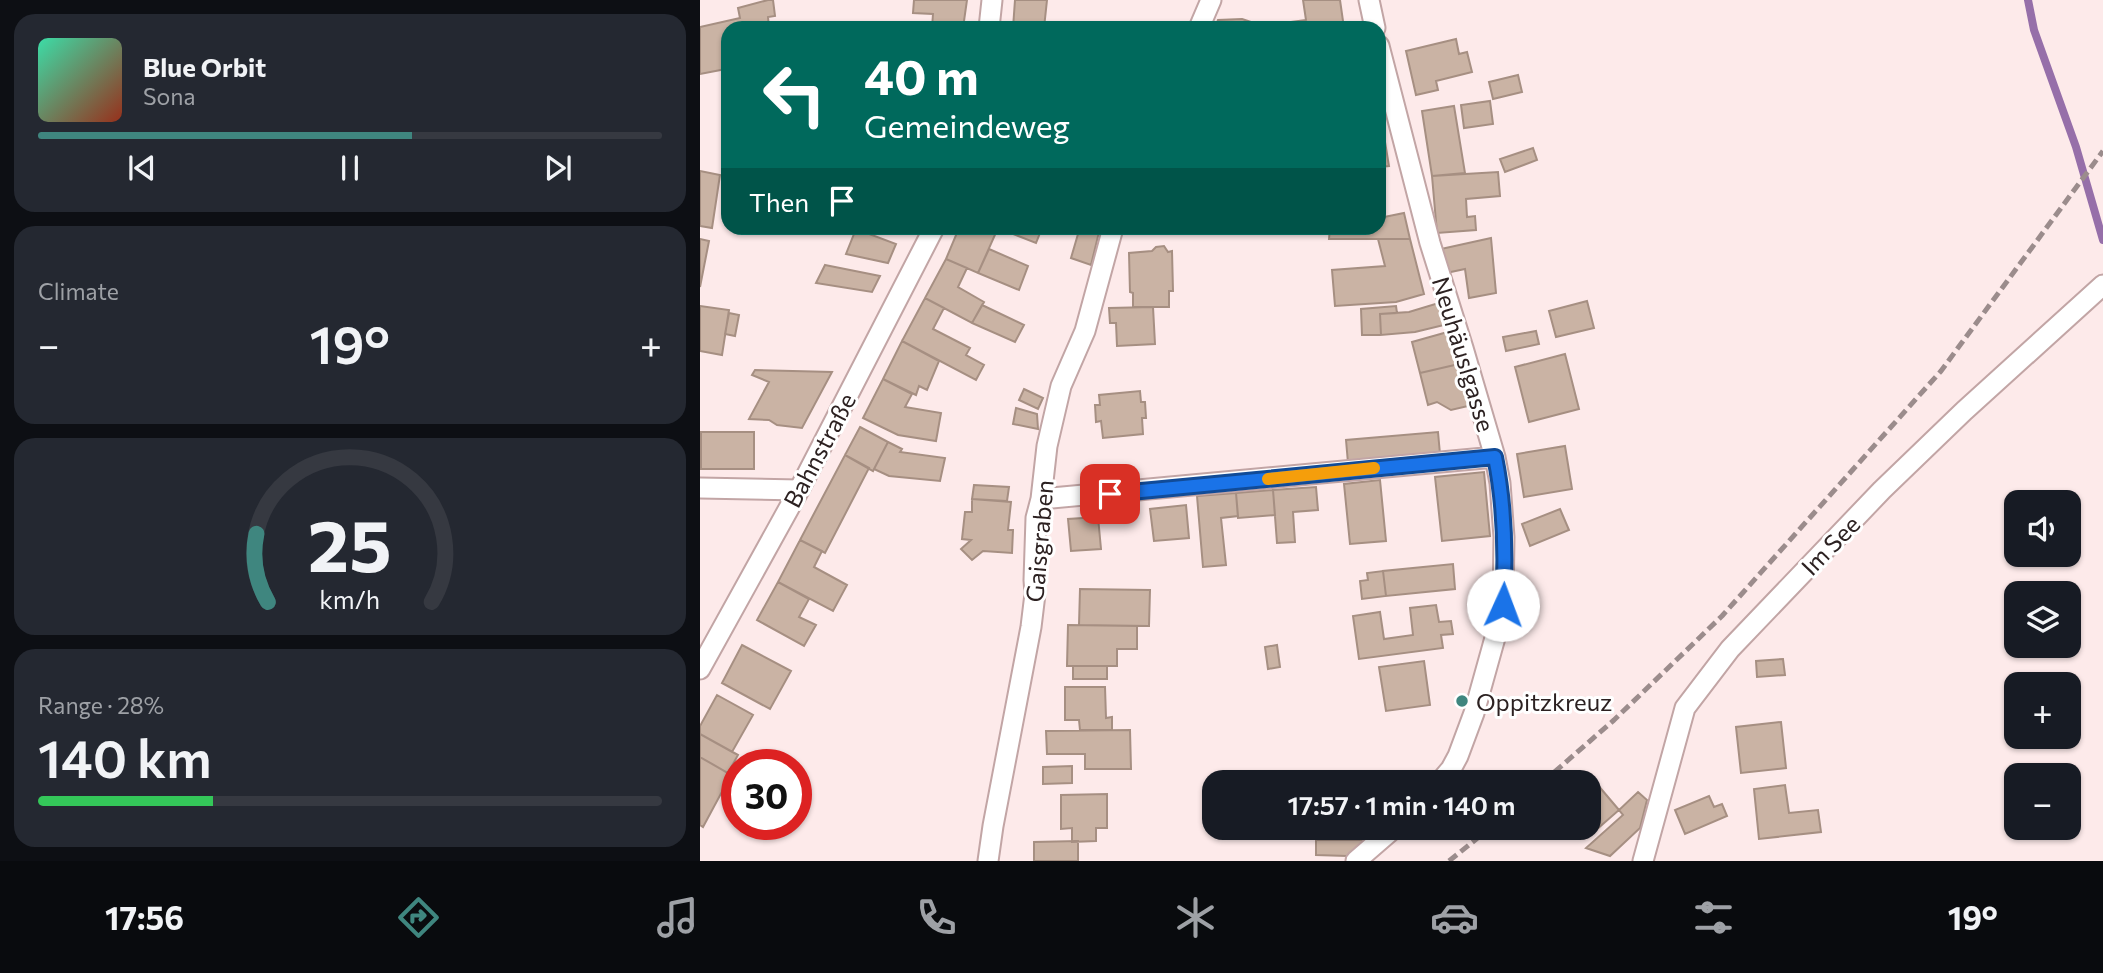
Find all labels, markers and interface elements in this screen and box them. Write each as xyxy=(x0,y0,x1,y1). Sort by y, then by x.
text: 40 m xyxy=(864,45,979,105)
icon: left xyxy=(749,49,840,140)
text: Blue Orbit xyxy=(143,51,266,82)
text: Sona xyxy=(143,82,195,110)
text: Gemeindeweg xyxy=(864,105,1070,145)
icon: previous xyxy=(123,149,161,187)
icon: pause xyxy=(331,149,369,187)
icon: next xyxy=(539,149,577,187)
icon: arrive xyxy=(823,182,861,220)
text: Then xyxy=(749,186,809,217)
street label: Neuhäuslgasse xyxy=(1427,273,1501,435)
text: Climate xyxy=(38,277,119,305)
text: 19° xyxy=(309,311,390,375)
text: − xyxy=(38,320,60,367)
text: + xyxy=(640,320,662,367)
street label: Bahnstraße xyxy=(777,388,861,512)
pin xyxy=(1080,464,1140,524)
icon: arrive xyxy=(1091,475,1129,513)
street label: Gaisgraben xyxy=(1019,479,1059,603)
map controls xyxy=(2004,490,2081,840)
button: sound xyxy=(2004,490,2081,567)
text: 25 xyxy=(308,499,392,588)
street label: Im See xyxy=(1795,509,1865,581)
position arrow xyxy=(1466,568,1540,642)
button: layers xyxy=(2004,581,2081,658)
text: km/h xyxy=(320,584,380,614)
button: + xyxy=(2004,672,2081,749)
place label: Oppitzkreuz xyxy=(1476,687,1612,716)
text: Range · 28% xyxy=(38,691,164,719)
marker: Oppitzkreuz xyxy=(1454,693,1470,709)
text: 140 km xyxy=(38,725,212,789)
speed limit sign: 30 xyxy=(721,749,812,840)
button: − xyxy=(2004,763,2081,840)
text: 17:57 · 1 min · 140 m xyxy=(1287,789,1516,820)
icon: directions xyxy=(394,893,443,942)
icon: music xyxy=(653,893,702,942)
icon: phone xyxy=(912,893,961,942)
icon: climate xyxy=(1171,893,1220,942)
icon: car xyxy=(1430,893,1479,942)
icon: filters xyxy=(1689,893,1738,942)
text: 17:56 xyxy=(105,897,184,937)
text: 19° xyxy=(1948,897,1998,937)

